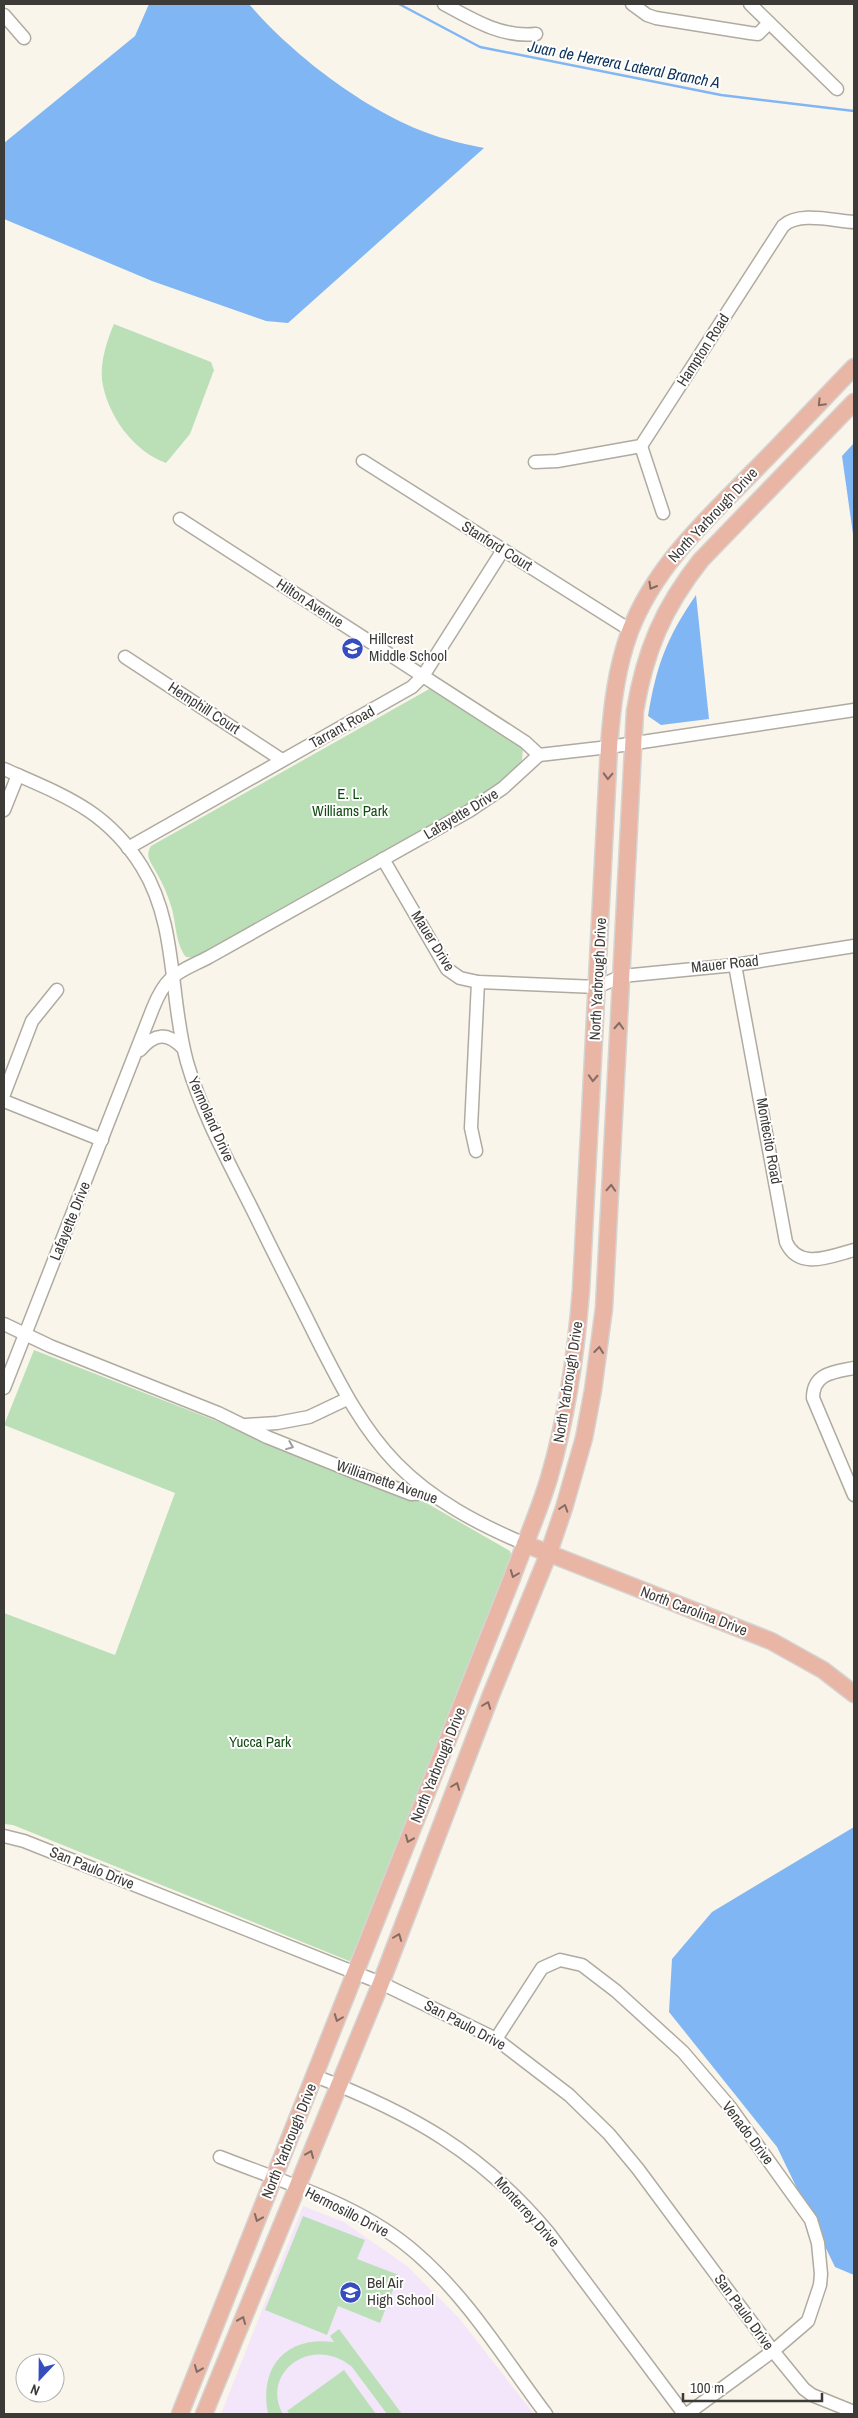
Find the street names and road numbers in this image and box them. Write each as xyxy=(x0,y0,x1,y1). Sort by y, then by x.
street label: Hampton Road xyxy=(671,309,734,390)
street label: North Yarbrough Drive xyxy=(663,463,762,567)
street label: Stanford Court xyxy=(458,515,537,576)
street label: Hilton Avenue xyxy=(273,573,348,632)
street label: Hemphill Court xyxy=(164,676,245,739)
street label: Tarrant Road xyxy=(305,700,378,753)
street label: Lafayette Drive xyxy=(420,783,502,844)
street label: Mauer Drive xyxy=(407,906,460,975)
street label: North Yarbrough Drive xyxy=(584,917,611,1041)
street label: Mauer Road xyxy=(690,950,760,977)
street label: Yermoland Drive xyxy=(183,1073,240,1165)
street label: Montecito Road xyxy=(752,1096,787,1185)
street label: Lafayette Drive xyxy=(44,1178,95,1263)
street label: North Yarbrough Drive xyxy=(548,1320,587,1444)
street label: Williamette Avenue xyxy=(334,1454,441,1509)
street label: North Carolina Drive xyxy=(638,1581,751,1641)
street label: North Yarbrough Drive xyxy=(405,1704,470,1826)
street label: San Paulo Drive xyxy=(47,1841,138,1894)
street label: San Paulo Drive xyxy=(421,1994,510,2055)
street label: North Yarbrough Drive xyxy=(256,2080,321,2202)
street label: Venado Drive xyxy=(718,2097,779,2169)
street label: Monterrey Drive xyxy=(490,2172,565,2252)
street label: Hermosillo Drive xyxy=(302,2181,393,2242)
street label: San Paulo Drive xyxy=(710,2269,779,2354)

